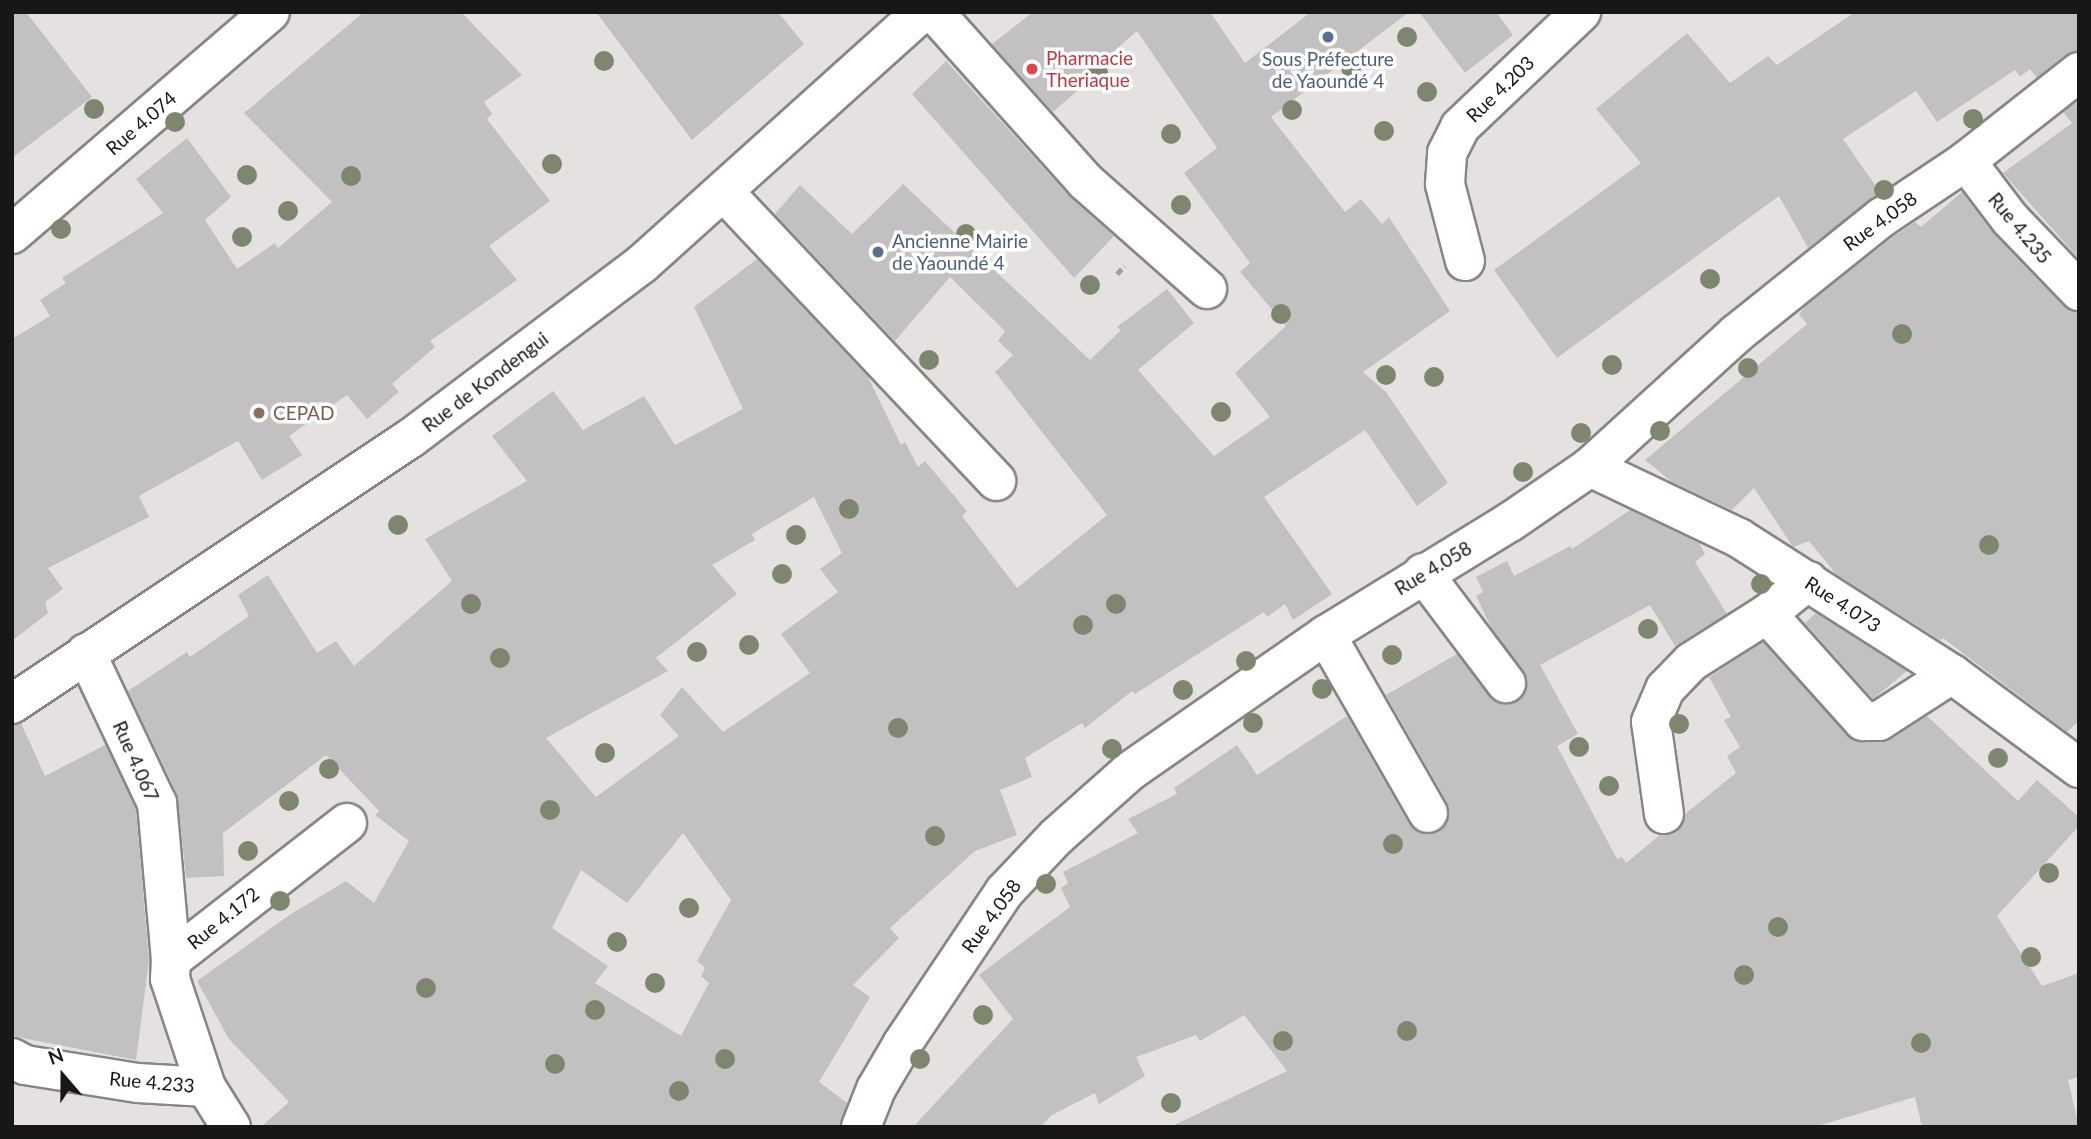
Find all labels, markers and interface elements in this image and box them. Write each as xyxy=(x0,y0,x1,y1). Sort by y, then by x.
marker: Sous Préfecture de Yaoundé 4 xyxy=(1320,29,1336,45)
place label: Pharmacie Theriaque xyxy=(1046,47,1133,91)
place label: Sous Préfecture de Yaoundé 4 xyxy=(1262,48,1394,92)
street label: Rue 4.203 xyxy=(1461,51,1539,127)
marker: Pharmacie Theriaque xyxy=(1024,61,1040,77)
street label: Rue 4.074 xyxy=(101,86,181,160)
street label: Rue 4.058 xyxy=(1839,187,1921,255)
street label: Rue 4.235 xyxy=(1984,188,2056,268)
place label: Ancienne Mairie de Yaoundé 4 xyxy=(892,230,1028,274)
marker: Ancienne Mairie de Yaoundé 4 xyxy=(870,244,886,260)
street label: Rue de Kondengui xyxy=(417,327,553,437)
place label: CEPAD xyxy=(273,402,334,424)
marker: CEPAD xyxy=(251,405,267,421)
street label: Rue 4.058 xyxy=(1390,536,1476,600)
street label: Rue 4.073 xyxy=(1801,571,1885,637)
street label: Rue 4.067 xyxy=(108,717,164,805)
street label: Rue 4.058 xyxy=(957,875,1025,957)
street label: Rue 4.172 xyxy=(183,882,263,954)
north arrow xyxy=(28,1041,98,1111)
text: N xyxy=(45,1042,66,1069)
street label: Rue 4.233 xyxy=(108,1067,196,1097)

